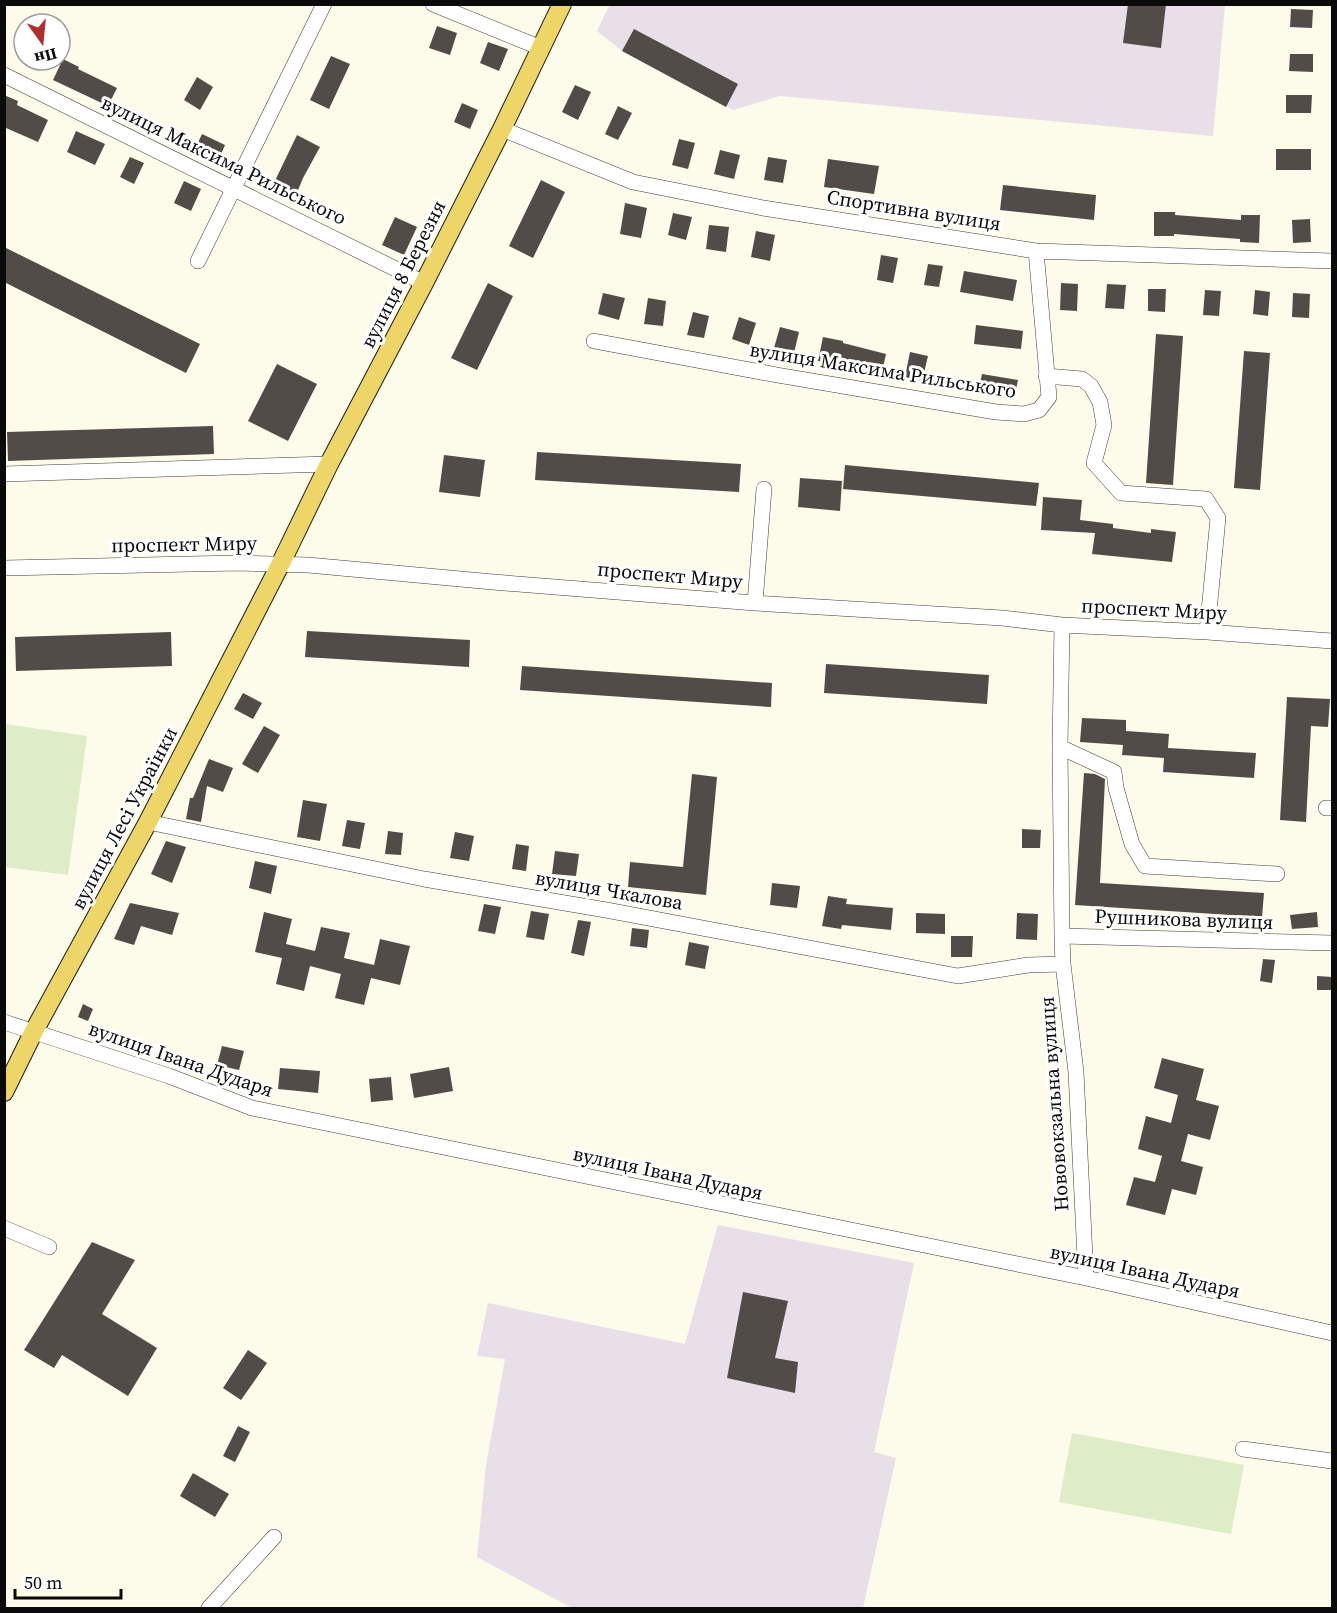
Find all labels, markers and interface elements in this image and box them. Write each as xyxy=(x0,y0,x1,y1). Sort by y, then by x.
north arrow xyxy=(12,12,72,72)
text: Пн xyxy=(32,43,60,70)
street label: вулиця Максима Рильського xyxy=(97,88,351,232)
street label: Спортивна вулиця xyxy=(825,182,1003,238)
street label: вулиця 8 Березня xyxy=(354,195,452,353)
street label: вулиця Максима Рильського xyxy=(748,335,1018,405)
street label: проспект Миру xyxy=(111,529,258,559)
street label: проспект Миру xyxy=(596,555,745,595)
street label: проспект Миру xyxy=(1080,591,1228,627)
street label: вулиця Лесі Українки xyxy=(64,722,184,914)
street label: вулиця Чкалова xyxy=(533,863,686,917)
street label: Рушникова вулиця xyxy=(1094,902,1274,936)
street label: Нововокзальна вулиця xyxy=(1033,996,1075,1212)
street label: вулиця Івана Дударя xyxy=(85,1014,277,1104)
street label: вулиця Івана Дударя xyxy=(570,1139,766,1207)
street label: вулиця Івана Дударя xyxy=(1047,1237,1243,1305)
scale bar xyxy=(15,1562,122,1600)
text: 50 m xyxy=(24,1570,62,1595)

